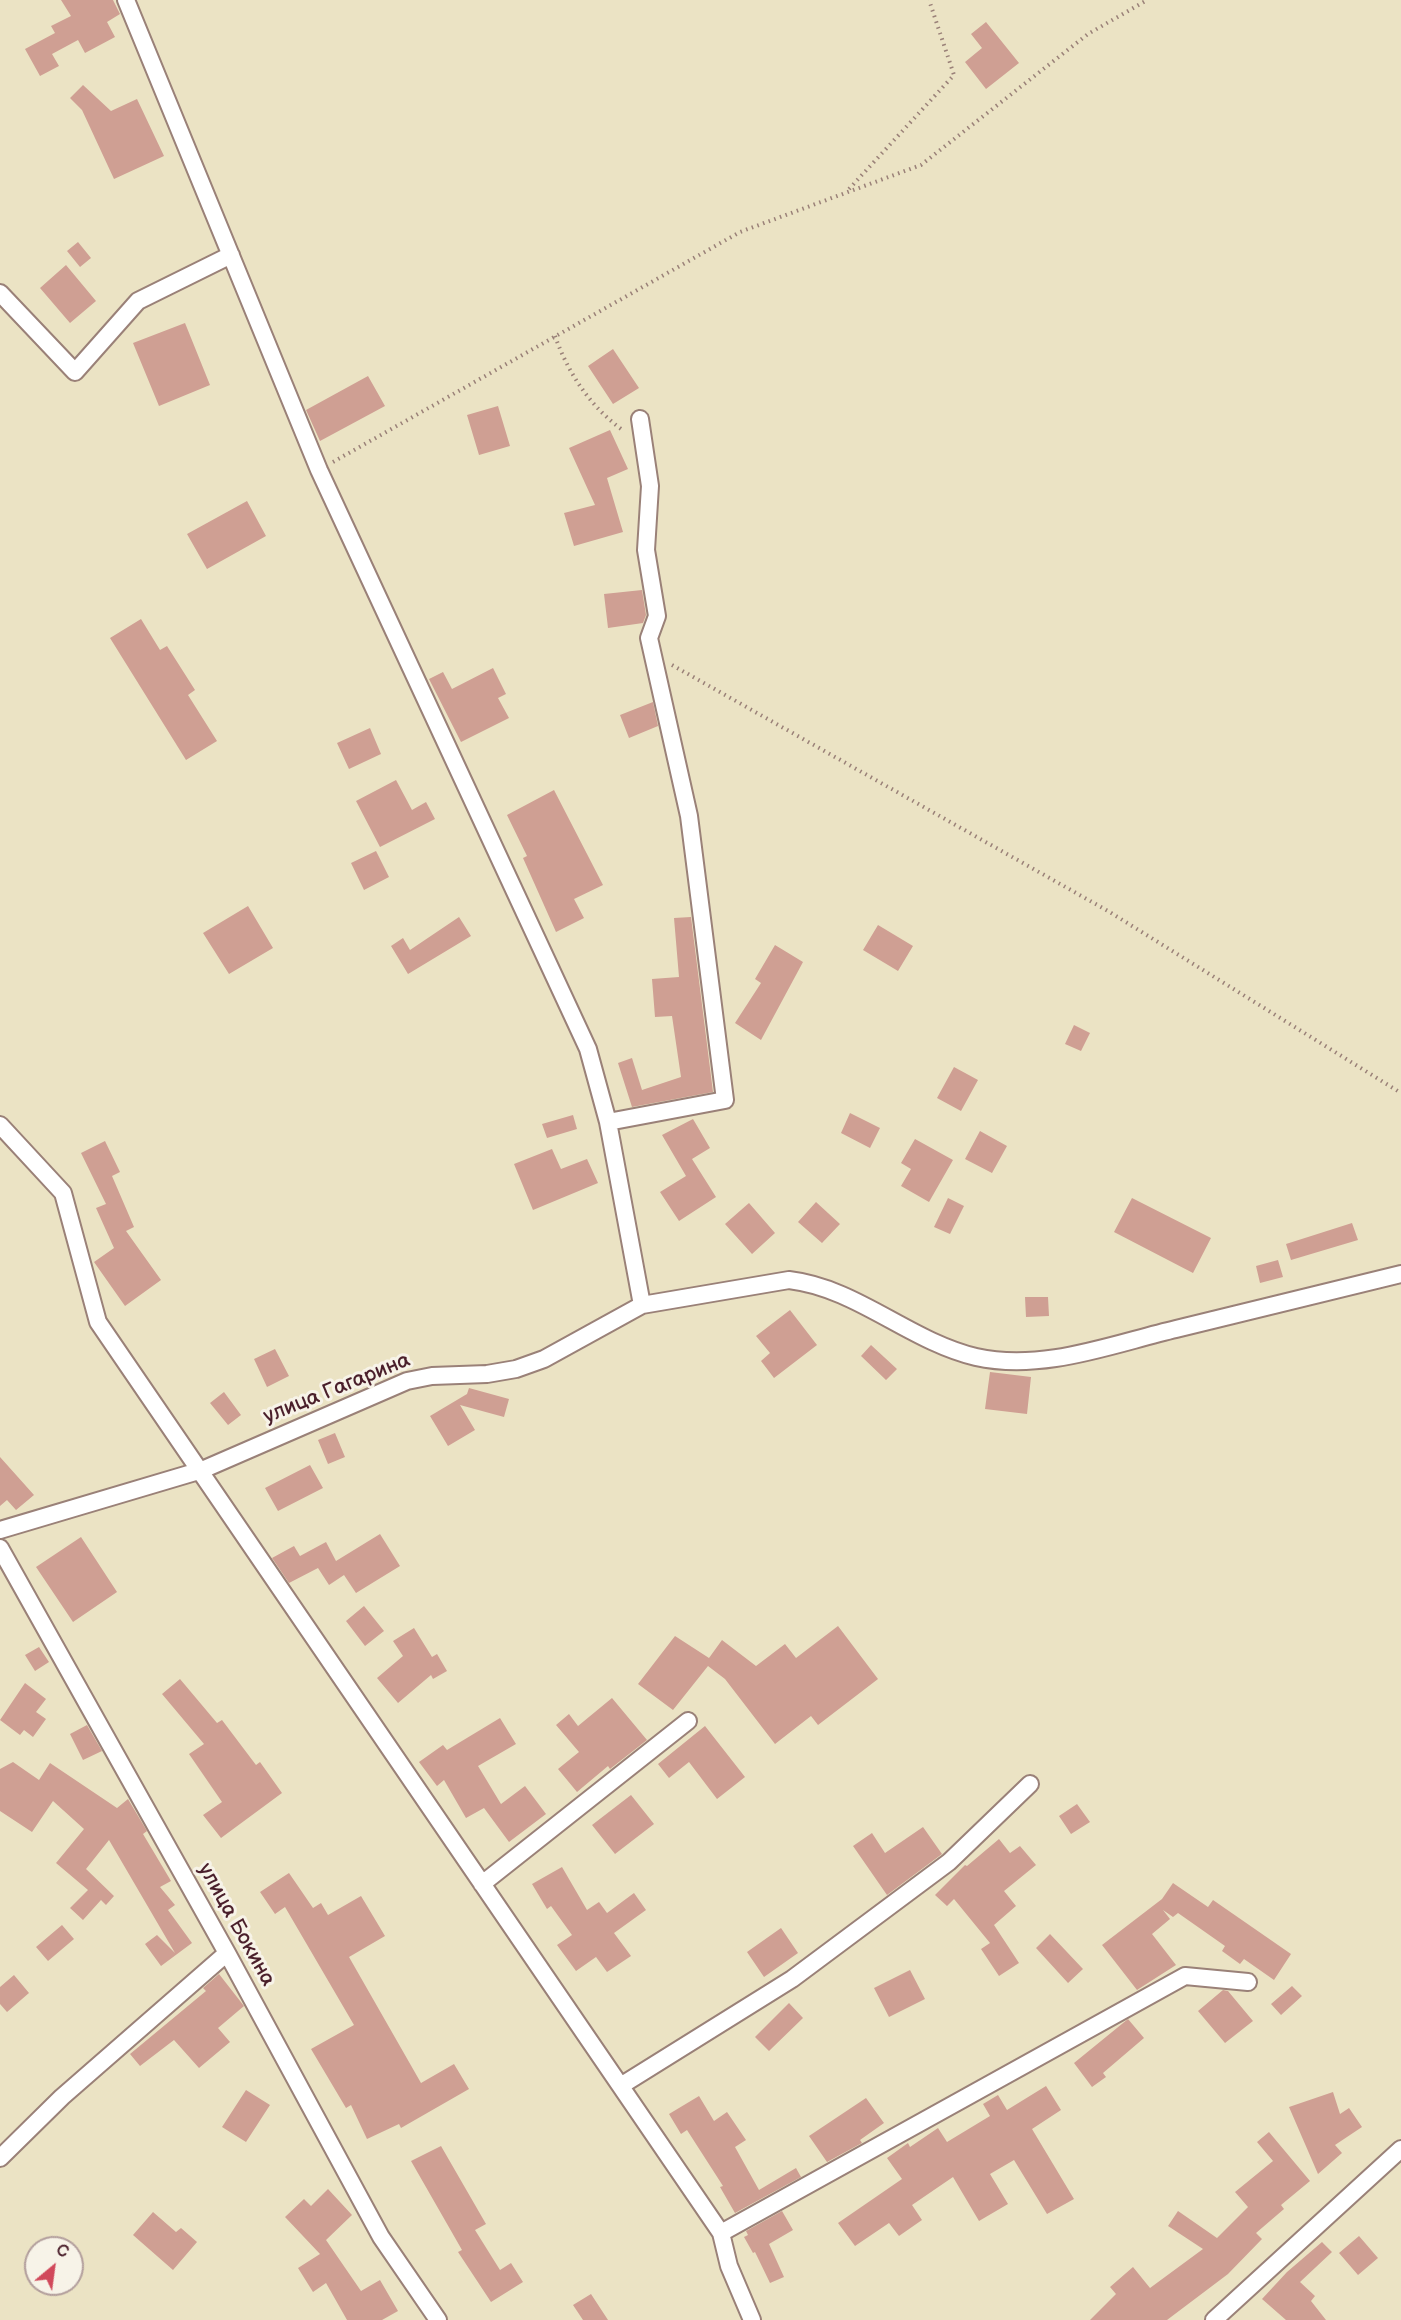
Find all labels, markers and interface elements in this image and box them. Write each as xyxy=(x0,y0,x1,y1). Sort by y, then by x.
street label: улица Гагарина xyxy=(260,1348,414,1430)
street label: улица Бокина xyxy=(192,1859,280,1991)
north arrow xyxy=(24,2236,84,2296)
text: С xyxy=(53,2241,71,2263)

